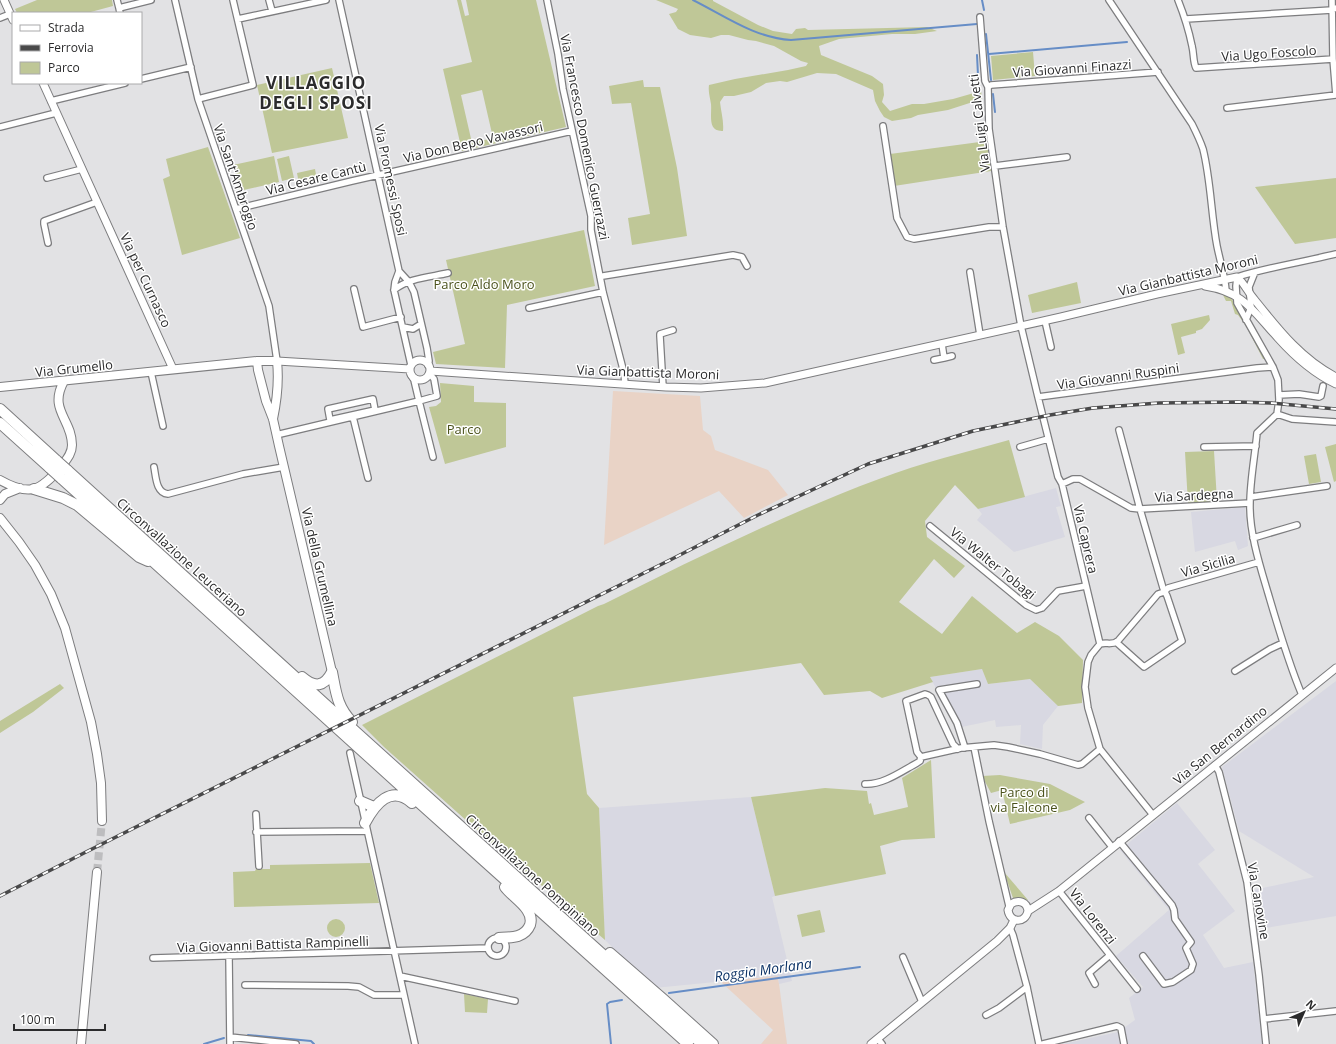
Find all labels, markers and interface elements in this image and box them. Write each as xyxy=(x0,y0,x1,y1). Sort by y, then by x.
legend xyxy=(12,12,142,84)
text: Strada xyxy=(48,19,84,36)
street label: Via Francesco Domenico Guerrazzi xyxy=(556,33,614,241)
text: Ferrovia xyxy=(48,39,94,56)
street label: Via Ugo Foscolo xyxy=(1221,41,1317,65)
street label: Via Giovanni Finazzi xyxy=(1012,55,1132,81)
text: Parco xyxy=(48,59,80,76)
district label: VILLAGGIO DEGLI SPOSI xyxy=(259,71,373,114)
street label: Via Luigi Calvetti xyxy=(964,73,994,173)
street label: Via Don Bepo Vavassori xyxy=(402,117,544,167)
street label: Via Sant'Ambrogio xyxy=(209,122,263,233)
street label: Via Promessi Sposi xyxy=(370,123,412,237)
street label: Via Cesare Cantù xyxy=(264,157,368,199)
street label: Via per Curnasco xyxy=(116,230,176,330)
street label: Via Gianbattista Moroni xyxy=(1116,250,1260,300)
park label: Parco Aldo Moro xyxy=(433,275,535,293)
street label: Via Grumello xyxy=(34,355,114,381)
street label: Via Giovanni Ruspini xyxy=(1056,359,1180,393)
street label: Via Gianbattista Moroni xyxy=(576,361,720,383)
park label: Parco xyxy=(447,420,481,438)
street label: Via Sardegna xyxy=(1154,484,1234,506)
street label: Circonvallazione Leuceriano xyxy=(113,494,251,620)
street label: Via Caprera xyxy=(1069,503,1103,575)
street label: Via della Grumellina xyxy=(298,506,342,628)
street label: Via Walter Tobagi xyxy=(946,523,1040,603)
street label: Via Sicilia xyxy=(1179,549,1237,581)
street label: Via San Bernardino xyxy=(1169,701,1271,788)
park label: Parco di via Falcone xyxy=(991,783,1057,816)
street label: Circonvallazione Pompiniano xyxy=(462,810,604,940)
street label: Via Canovine xyxy=(1243,861,1275,941)
street label: Via Lorenzi xyxy=(1066,884,1120,948)
street label: Via Giovanni Battista Rampinelli xyxy=(177,932,369,956)
water label: Roggia Morlana xyxy=(713,953,813,986)
north arrow xyxy=(1284,992,1324,1032)
text: N xyxy=(1303,996,1320,1013)
scale bar xyxy=(14,1006,105,1032)
text: 100 m xyxy=(20,1011,55,1028)

